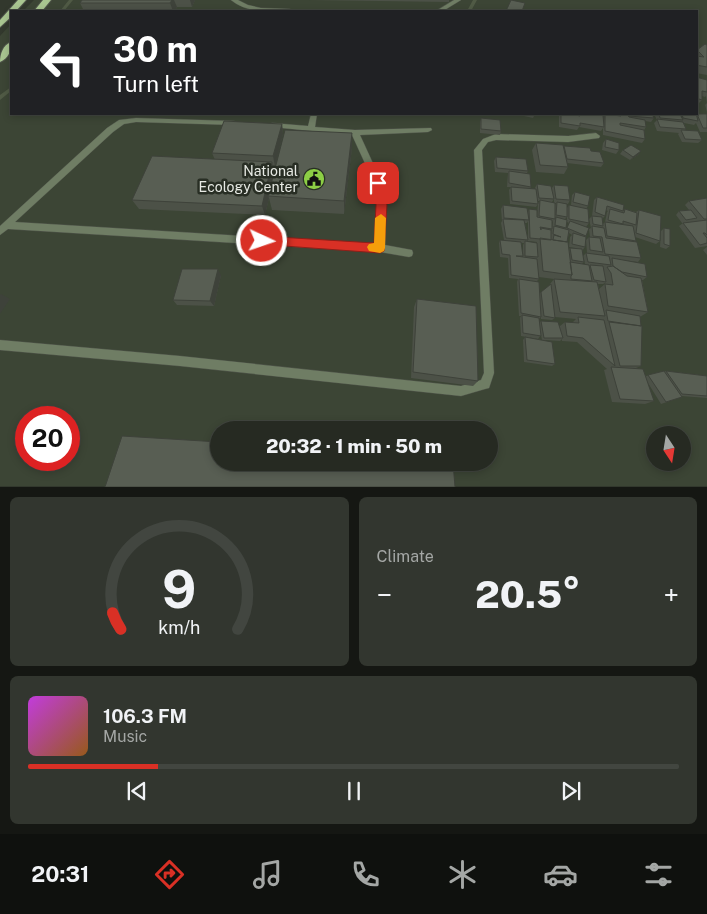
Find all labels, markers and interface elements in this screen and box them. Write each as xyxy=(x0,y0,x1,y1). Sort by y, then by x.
text: 30 m xyxy=(113,29,198,70)
icon: left xyxy=(30,30,95,95)
text: Turn left xyxy=(113,71,199,97)
pin xyxy=(357,162,399,204)
place label: National Ecology Center xyxy=(199,163,298,195)
public building icon: National Ecology Center xyxy=(302,167,326,191)
icon: arrive xyxy=(364,169,392,197)
position arrow xyxy=(235,214,287,266)
speed limit sign: 20 xyxy=(15,406,80,471)
north arrow xyxy=(646,426,691,471)
map controls xyxy=(646,426,691,471)
text: 20:32 · 1 min · 50 m xyxy=(266,435,442,457)
text: Climate xyxy=(377,547,434,566)
text: 9 xyxy=(162,559,196,620)
text: 20.5° xyxy=(475,572,580,617)
text: − xyxy=(377,578,392,611)
text: + xyxy=(663,578,679,611)
text: km/h xyxy=(158,617,200,638)
text: 106.3 FM xyxy=(103,705,187,727)
text: Music xyxy=(103,727,147,746)
icon: previous xyxy=(123,777,151,805)
icon: pause xyxy=(340,777,368,805)
icon: next xyxy=(557,777,585,805)
icon: directions xyxy=(152,857,187,892)
icon: music xyxy=(250,857,285,892)
icon: phone xyxy=(348,857,383,892)
icon: climate xyxy=(445,857,480,892)
icon: car xyxy=(543,857,578,892)
icon: filters xyxy=(641,857,676,892)
text: 20:31 xyxy=(31,861,89,887)

